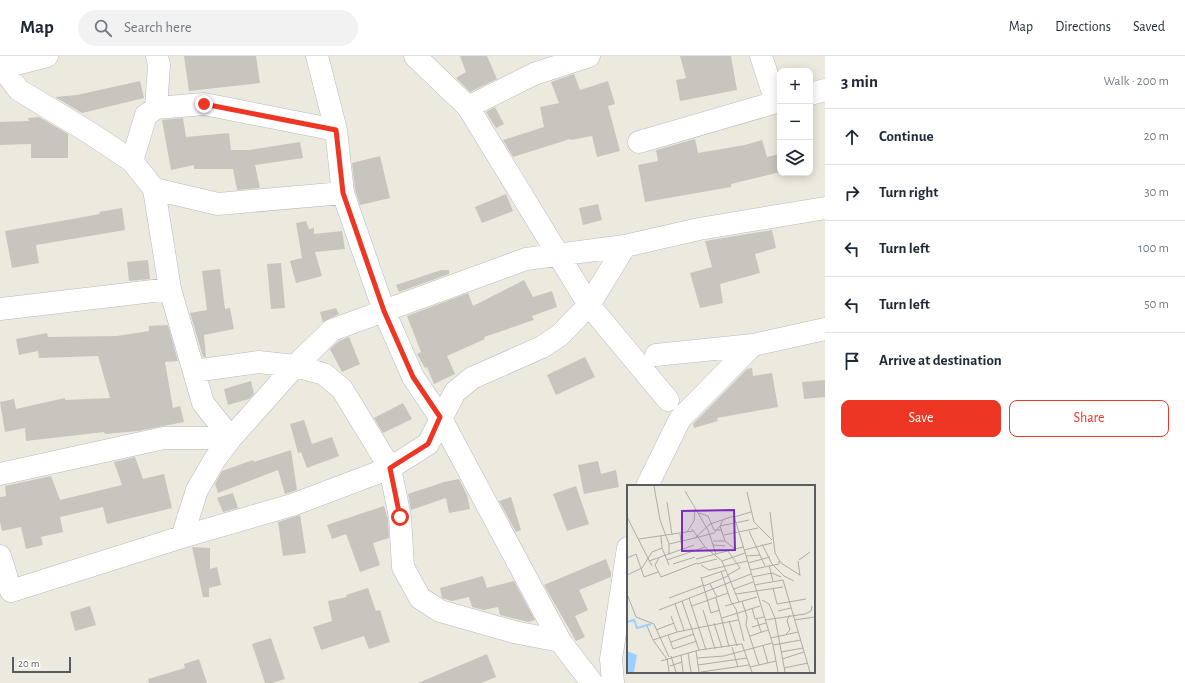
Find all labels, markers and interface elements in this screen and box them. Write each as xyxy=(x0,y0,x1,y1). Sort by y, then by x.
search box xyxy=(78,10,358,46)
icon: search xyxy=(92,17,114,39)
text: Map xyxy=(20,18,54,37)
text: Search here xyxy=(124,20,192,35)
text: Map xyxy=(1009,20,1033,34)
text: Directions xyxy=(1055,20,1111,34)
text: Saved xyxy=(1133,20,1165,34)
map controls xyxy=(777,68,813,176)
button: + xyxy=(777,68,813,104)
text: 3 min xyxy=(841,73,878,90)
text: Walk · 200 m xyxy=(1103,75,1169,88)
route end xyxy=(195,95,213,113)
button: − xyxy=(777,104,813,140)
icon: ahead xyxy=(841,126,863,148)
text: Continue xyxy=(879,129,934,144)
text: 20 m xyxy=(1144,130,1169,143)
button: layers xyxy=(777,140,813,176)
icon: right xyxy=(841,182,863,204)
text: Turn right xyxy=(879,185,938,200)
text: 30 m xyxy=(1144,186,1169,199)
icon: left xyxy=(841,238,863,260)
text: Turn left xyxy=(879,241,930,256)
text: 100 m xyxy=(1138,242,1169,255)
icon: left xyxy=(841,294,863,316)
text: Turn left xyxy=(879,297,930,312)
text: 50 m xyxy=(1144,298,1169,311)
icon: arrive xyxy=(841,350,863,372)
text: Arrive at destination xyxy=(879,353,1002,368)
button: Save xyxy=(841,400,1001,437)
button: Share xyxy=(1009,400,1169,437)
inset map xyxy=(627,485,815,673)
route start xyxy=(391,508,409,526)
scale bar xyxy=(12,655,71,674)
text: 20 m xyxy=(18,658,39,669)

